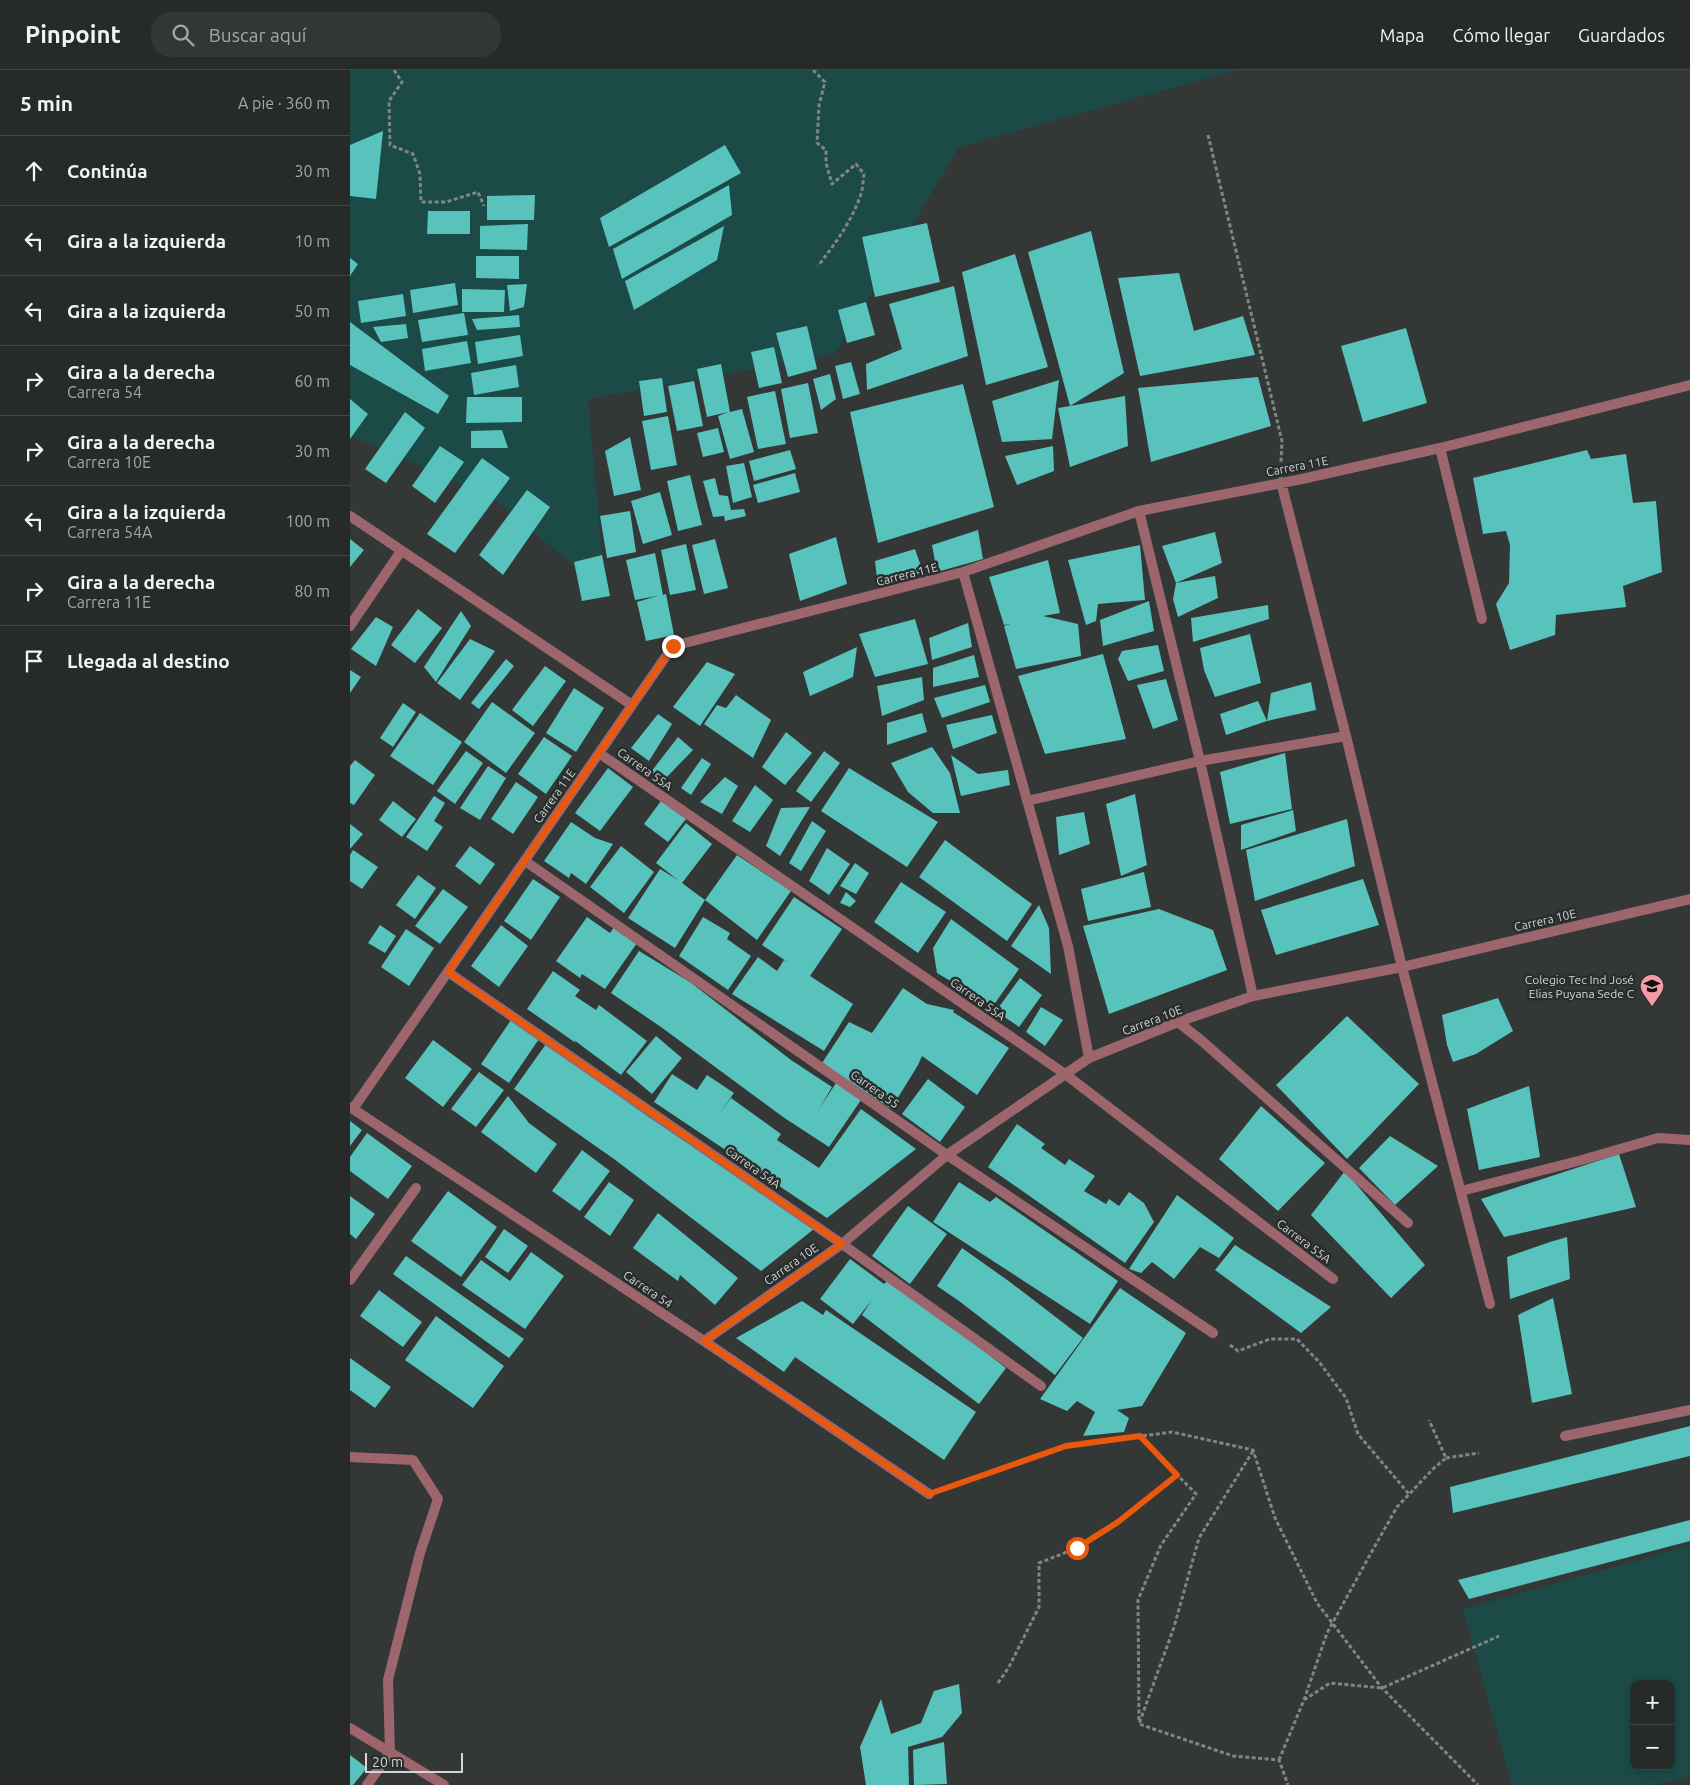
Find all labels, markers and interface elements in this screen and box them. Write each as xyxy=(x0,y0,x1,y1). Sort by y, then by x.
search box xyxy=(151,12,501,57)
text: Pinpoint xyxy=(25,21,121,48)
icon: search xyxy=(169,21,197,49)
text: Buscar aquí xyxy=(209,24,306,46)
text: Mapa xyxy=(1380,25,1425,45)
text: Cómo llegar xyxy=(1453,25,1550,45)
text: Guardados xyxy=(1578,25,1665,45)
text: 5 min xyxy=(20,91,73,115)
text: A pie · 360 m xyxy=(238,94,330,112)
icon: ahead xyxy=(20,157,48,185)
text: Continúa xyxy=(67,160,148,182)
text: 30 m xyxy=(294,162,330,180)
icon: left xyxy=(20,227,48,255)
text: Gira a la izquierda xyxy=(67,230,226,252)
text: 10 m xyxy=(294,232,330,250)
icon: left xyxy=(20,297,48,325)
text: Gira a la izquierda xyxy=(67,300,226,322)
text: 50 m xyxy=(294,302,330,320)
text: Gira a la derecha xyxy=(67,361,215,383)
icon: right xyxy=(20,367,48,395)
text: 60 m xyxy=(294,372,330,390)
text: Carrera 54 xyxy=(67,383,142,401)
text: Gira a la derecha xyxy=(67,431,215,453)
icon: right xyxy=(20,437,48,465)
text: 30 m xyxy=(294,442,330,460)
text: Carrera 10E xyxy=(67,453,151,471)
street label: Carrera 11E xyxy=(1265,454,1329,478)
text: Gira a la izquierda xyxy=(67,501,226,523)
icon: left xyxy=(20,507,48,535)
text: 100 m xyxy=(285,512,330,530)
text: Carrera 54A xyxy=(67,523,152,541)
street label: Carrera 11E xyxy=(875,560,939,588)
text: Gira a la derecha xyxy=(67,571,215,593)
icon: right xyxy=(20,577,48,605)
text: 80 m xyxy=(294,582,330,600)
text: Carrera 11E xyxy=(67,593,151,611)
route end xyxy=(662,635,685,658)
icon: arrive xyxy=(20,647,48,675)
text: Llegada al destino xyxy=(67,650,230,672)
street label: Carrera 55A xyxy=(615,745,675,793)
street label: Carrera 11E xyxy=(531,766,578,826)
street label: Carrera 10E xyxy=(1513,907,1577,933)
place label: Colegio Tec Ind José Elias Puyana Sede C xyxy=(1525,973,1635,1000)
school or university icon: Colegio Tec Ind José Elias Puyana Sede C xyxy=(1639,973,1665,1007)
street label: Carrera 55A xyxy=(948,975,1008,1023)
street label: Carrera 10E xyxy=(1120,1003,1184,1037)
street label: Carrera 55 xyxy=(848,1068,902,1110)
street label: Carrera 54A xyxy=(723,1143,783,1191)
street label: Carrera 55A xyxy=(1275,1217,1334,1266)
street label: Carrera 10E xyxy=(761,1240,821,1287)
street label: Carrera 54 xyxy=(621,1268,675,1310)
route start xyxy=(1066,1537,1089,1560)
map controls xyxy=(1630,1680,1675,1770)
button: + xyxy=(1630,1680,1675,1725)
button: − xyxy=(1630,1725,1675,1770)
scale bar xyxy=(365,1750,462,1773)
text: 20 m xyxy=(372,1754,403,1770)

